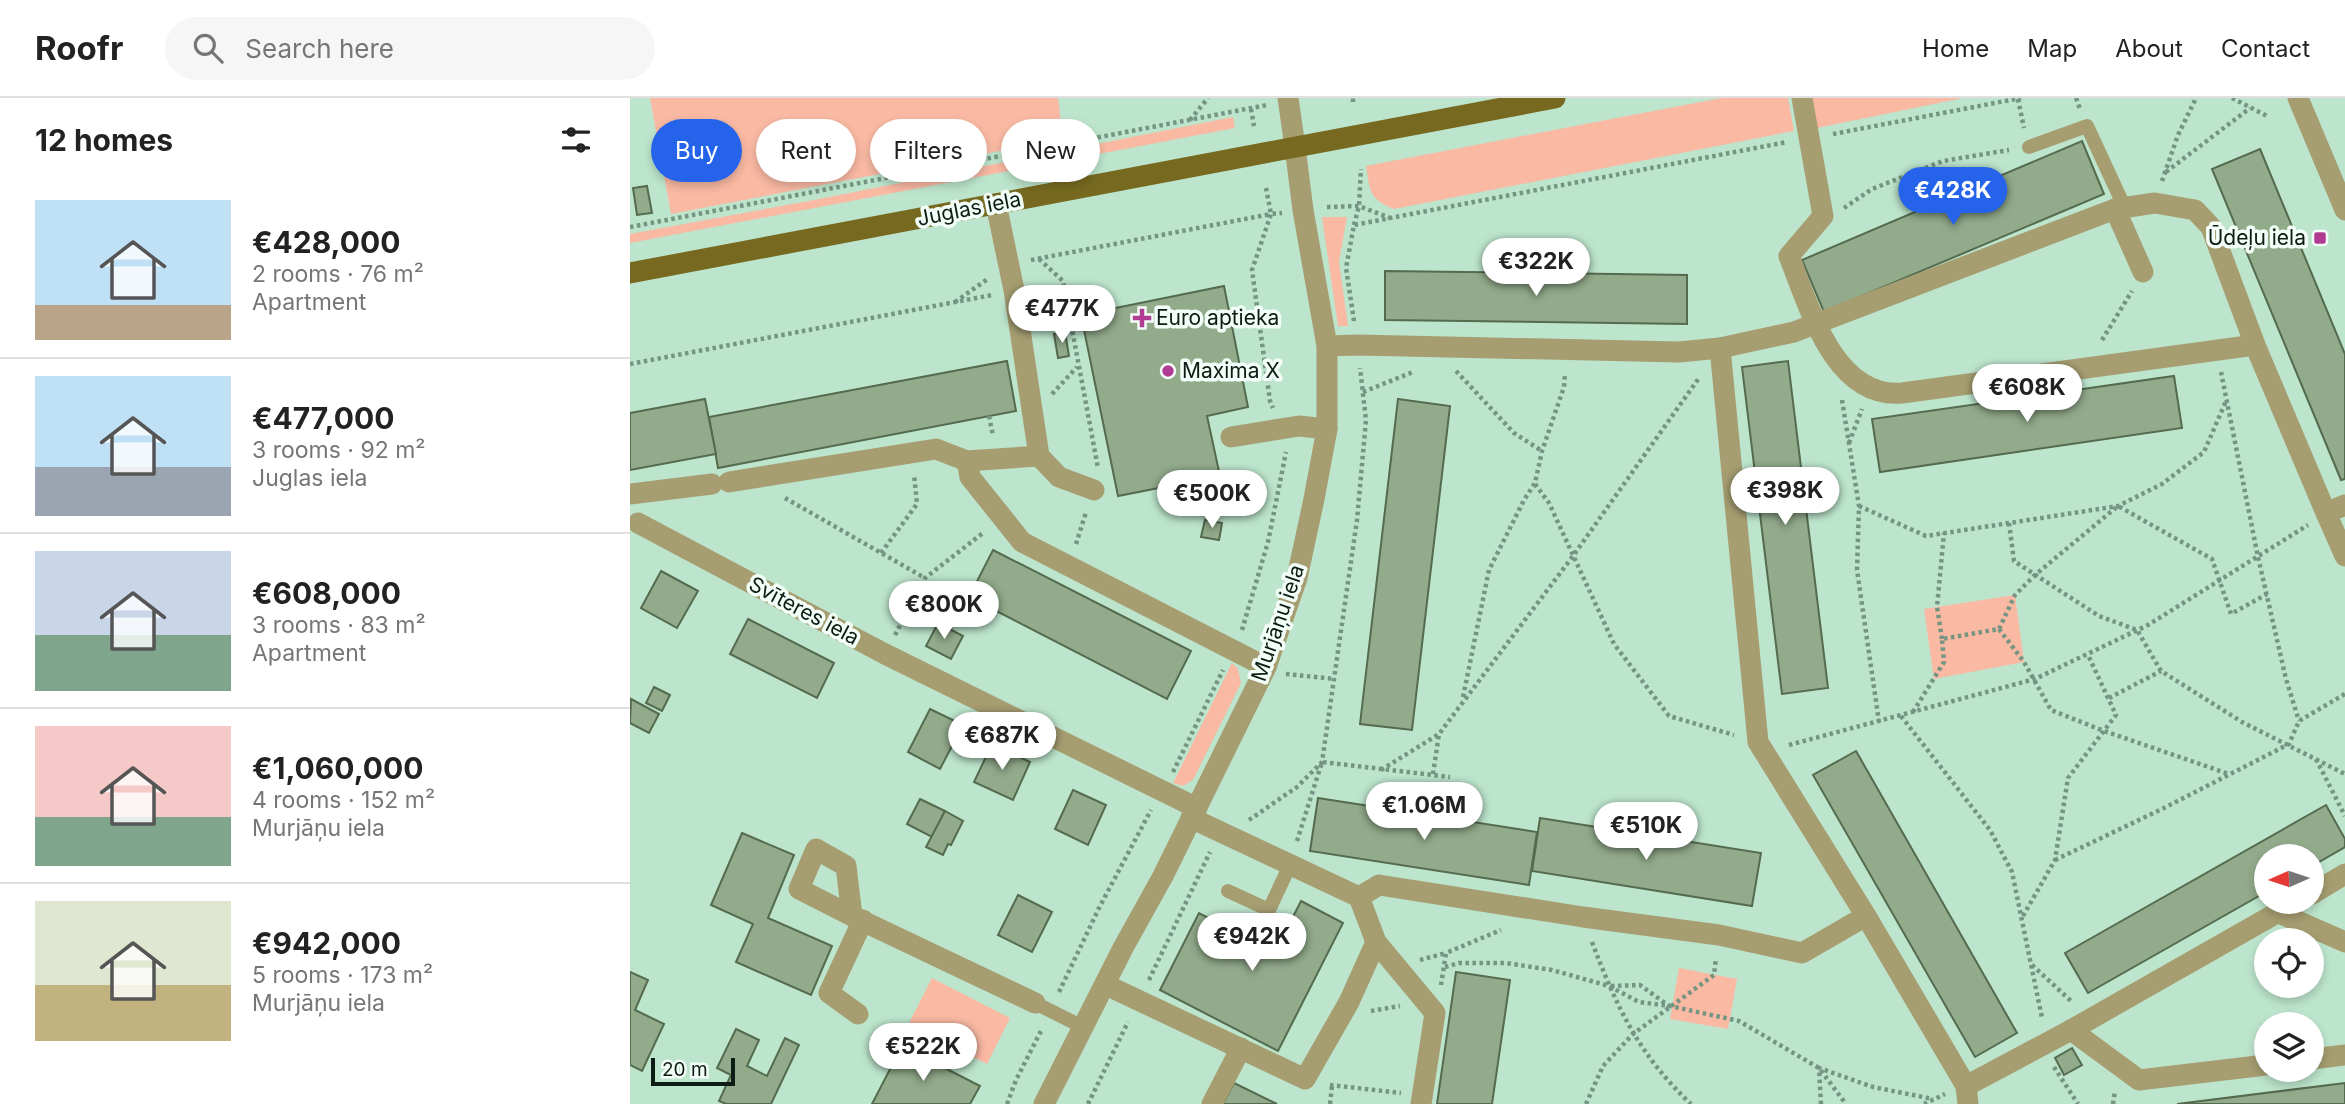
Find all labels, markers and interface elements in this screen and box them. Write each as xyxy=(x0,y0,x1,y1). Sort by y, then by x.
search box xyxy=(165,17,655,80)
text: Roofr xyxy=(35,28,123,68)
icon: search xyxy=(189,29,227,67)
text: Search here xyxy=(245,33,394,64)
text: Home xyxy=(1922,34,1989,63)
text: Map xyxy=(2027,34,2077,63)
text: About xyxy=(2115,34,2183,63)
text: Contact xyxy=(2221,34,2310,63)
chip: Buy xyxy=(651,119,742,182)
chip: Rent xyxy=(756,119,856,182)
chip: Filters xyxy=(870,119,987,182)
chip: New xyxy=(1001,119,1100,182)
icon: filters xyxy=(557,121,595,159)
text: 12 homes xyxy=(35,122,173,158)
pin: €428K xyxy=(1904,167,2002,227)
text: €428K xyxy=(1914,176,1992,204)
street label: Juglas iela xyxy=(915,186,1023,231)
text: €428,000 xyxy=(252,224,400,260)
place label: Ūdeļu iela xyxy=(2208,225,2306,251)
icon: home xyxy=(91,228,175,312)
marker: Ūdeļu iela xyxy=(2312,230,2328,246)
pin: €322K xyxy=(1487,238,1585,298)
text: €322K xyxy=(1498,247,1574,275)
text: 2 rooms · 76 m² xyxy=(252,260,424,288)
pin: €477K xyxy=(1013,286,1111,345)
text: Apartment xyxy=(252,288,366,316)
text: €477K xyxy=(1024,294,1100,322)
place label: Euro aptieka xyxy=(1156,305,1279,330)
marker: Euro aptieka xyxy=(1134,310,1150,326)
place label: Maxima X xyxy=(1182,358,1280,383)
marker: Maxima X xyxy=(1160,363,1176,379)
pin: €608K xyxy=(1978,364,2076,424)
text: €608K xyxy=(1988,373,2066,401)
text: €477,000 xyxy=(252,400,394,436)
icon: home xyxy=(91,404,175,488)
text: 3 rooms · 92 m² xyxy=(252,436,425,464)
text: Juglas iela xyxy=(252,464,367,492)
pin: €398K xyxy=(1736,468,1834,527)
pin: €500K xyxy=(1163,470,1261,530)
text: €398K xyxy=(1746,476,1824,504)
text: €500K xyxy=(1173,479,1251,507)
street label: Murjāņu iela xyxy=(1246,561,1310,685)
street label: Svīteres iela xyxy=(745,571,864,650)
text: €608,000 xyxy=(252,575,401,611)
icon: home xyxy=(91,579,175,663)
pin: €800K xyxy=(895,582,993,641)
text: €800K xyxy=(905,590,983,618)
text: 3 rooms · 83 m² xyxy=(252,611,426,639)
text: Apartment xyxy=(252,639,366,667)
pin: €687K xyxy=(953,712,1051,772)
text: €687K xyxy=(964,721,1040,749)
text: €1,060,000 xyxy=(252,750,424,786)
icon: home xyxy=(91,754,175,838)
pin: €1.06M xyxy=(1367,782,1481,842)
text: 4 rooms · 152 m² xyxy=(252,786,435,814)
text: €1.06M xyxy=(1382,791,1466,819)
pin: €510K xyxy=(1597,802,1695,862)
text: €510K xyxy=(1610,811,1682,839)
text: Murjāņu iela xyxy=(252,814,385,842)
north arrow xyxy=(2254,844,2324,914)
map controls xyxy=(2254,844,2324,1082)
pin: €942K xyxy=(1203,914,1301,973)
text: €942K xyxy=(1213,922,1291,950)
text: €942,000 xyxy=(252,925,401,961)
button: locate xyxy=(2254,928,2324,998)
icon: home xyxy=(91,929,175,1013)
text: 5 rooms · 173 m² xyxy=(252,961,433,989)
text: Murjāņu iela xyxy=(252,989,385,1017)
button: layers xyxy=(2254,1012,2324,1082)
pin: €522K xyxy=(874,1024,972,1083)
text: €522K xyxy=(885,1032,961,1060)
scale bar xyxy=(651,1055,735,1087)
text: 20 m xyxy=(662,1058,708,1081)

